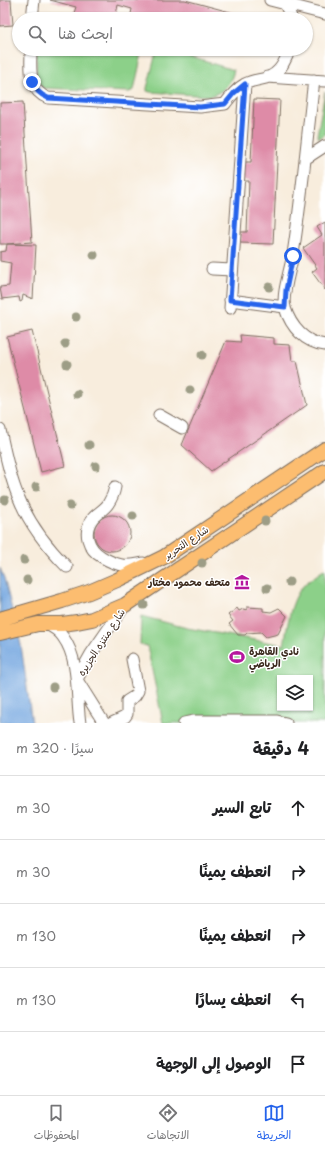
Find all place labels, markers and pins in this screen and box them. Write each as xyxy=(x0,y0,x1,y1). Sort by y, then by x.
museum icon: متحف محمود مختار xyxy=(233,573,251,591)
place label: متحف محمود مختار xyxy=(148,574,230,589)
place label: نادي القاهرة الرياضي xyxy=(249,643,299,673)
sports icon: نادي القاهرة الرياضي xyxy=(228,648,246,666)

